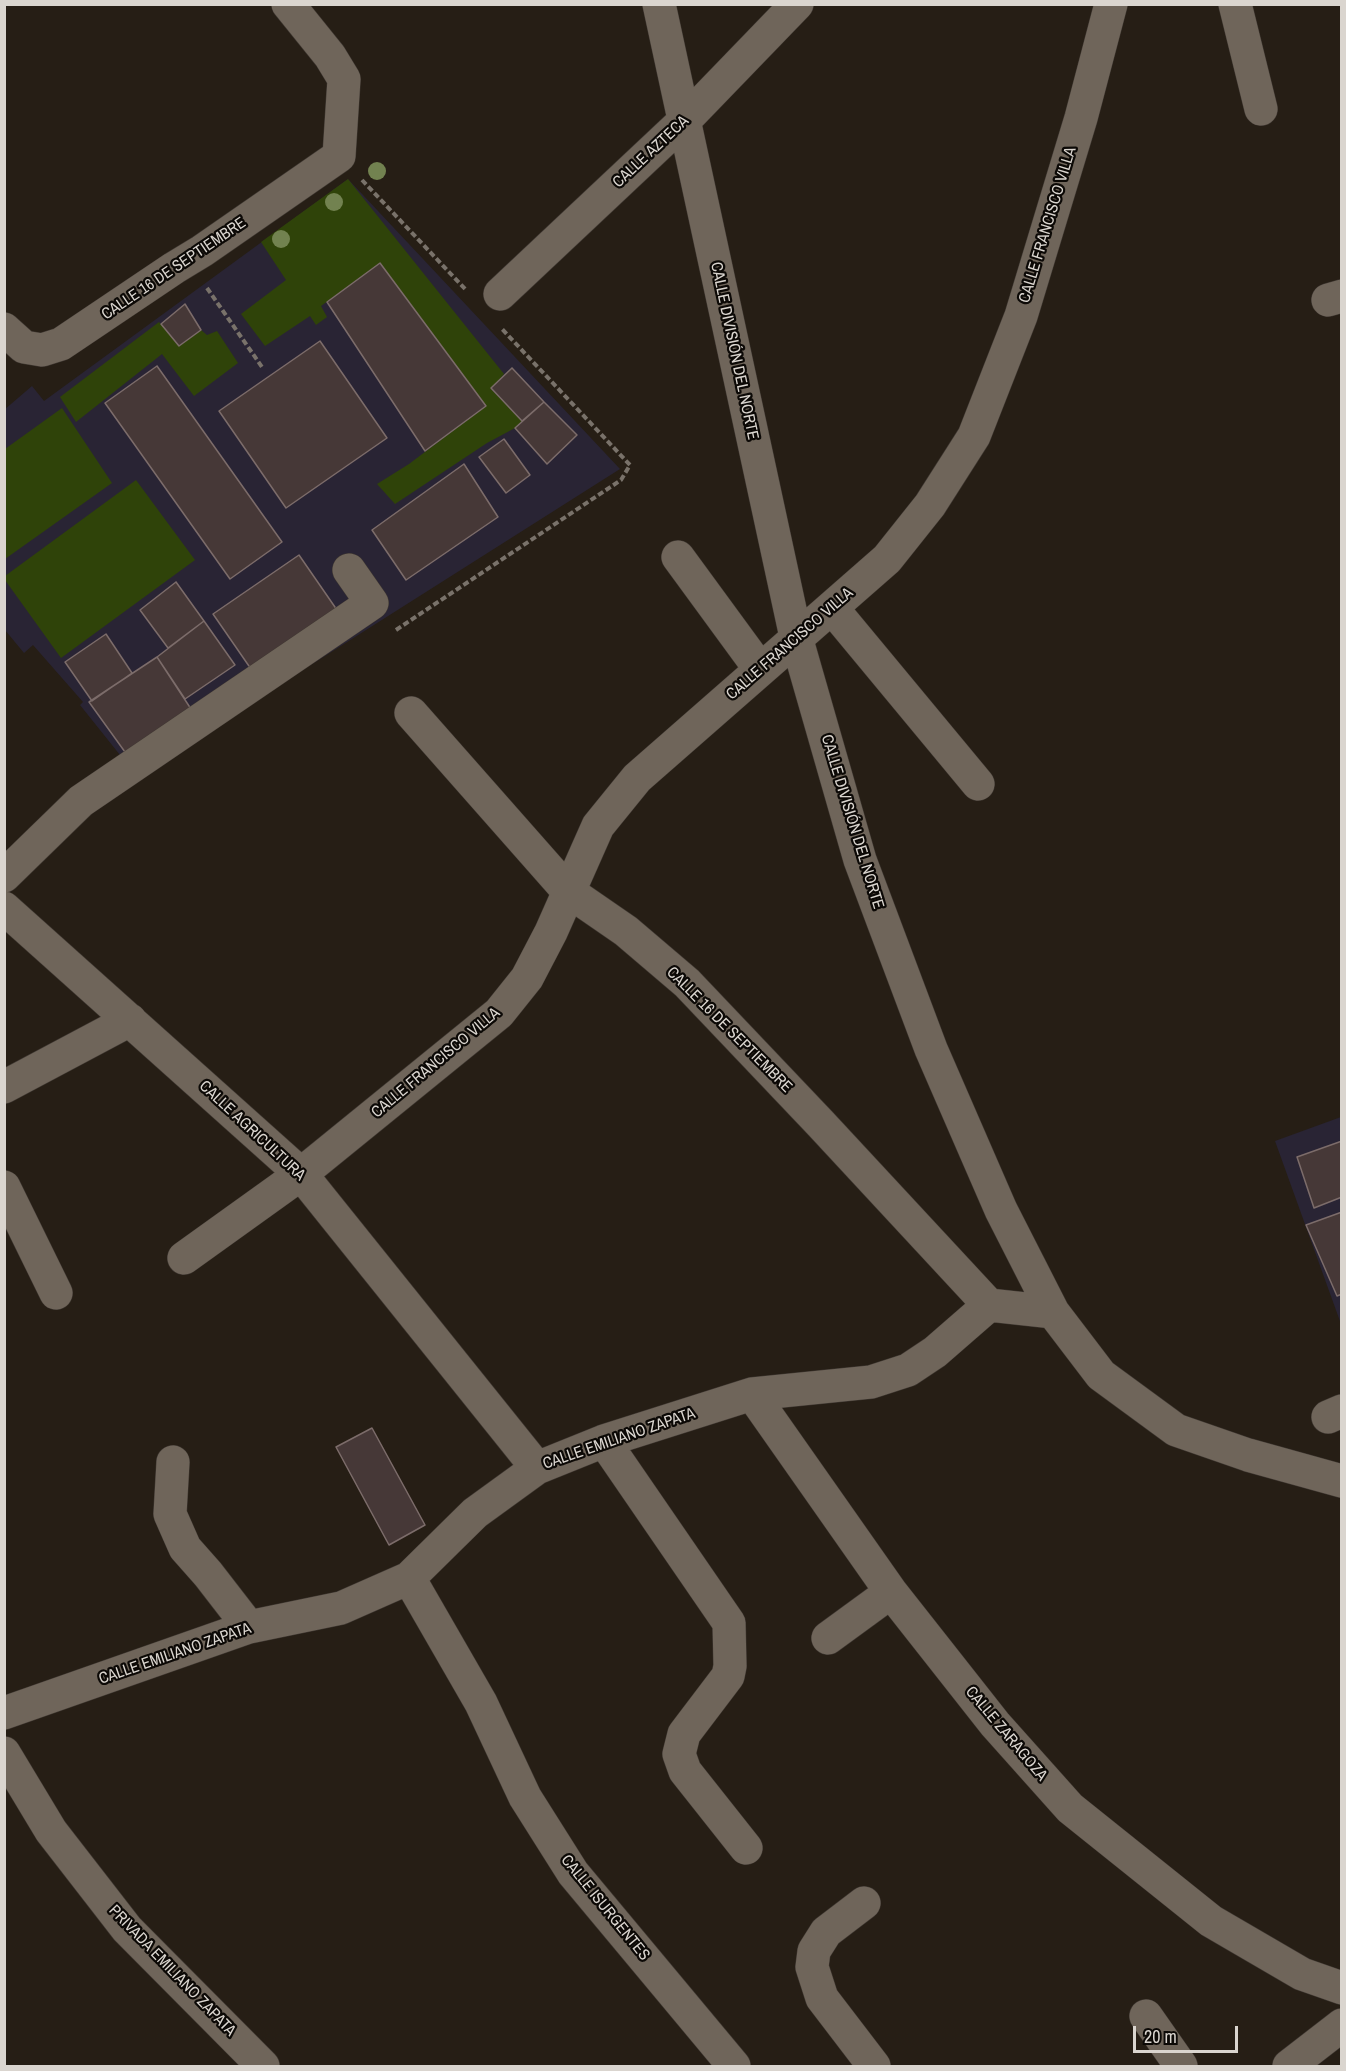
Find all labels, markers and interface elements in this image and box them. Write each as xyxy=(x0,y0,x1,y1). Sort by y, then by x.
street label: CALLE AZTECA xyxy=(609,112,693,192)
street label: CALLE FRANCISCO VILLA xyxy=(1015,145,1081,305)
street label: CALLE 16 DE SEPTIEMBRE xyxy=(98,214,250,324)
street label: CALLE DIVISIÓN DEL NORTE xyxy=(706,260,762,442)
street label: CALLE FRANCISCO VILLA xyxy=(723,584,857,704)
street label: CALLE DIVISIÓN DEL NORTE xyxy=(816,732,888,912)
street label: CALLE 16 DE SEPTIEMBRE xyxy=(662,963,796,1097)
street label: CALLE FRANCISCO VILLA xyxy=(368,1004,504,1122)
street label: CALLE AGRICULTURA xyxy=(195,1077,309,1185)
street label: CALLE EMILIANO ZAPATA xyxy=(540,1404,698,1474)
street label: CALLE EMILIANO ZAPATA xyxy=(96,1619,254,1689)
street label: CALLE ZARAGOZA xyxy=(961,1683,1051,1785)
street label: CALLE ISURGENTES xyxy=(556,1851,654,1965)
street label: PRIVADA EMILIANO ZAPATA xyxy=(104,1901,240,2041)
scale bar xyxy=(1136,2014,1241,2052)
text: 20 m xyxy=(1144,2024,1177,2049)

